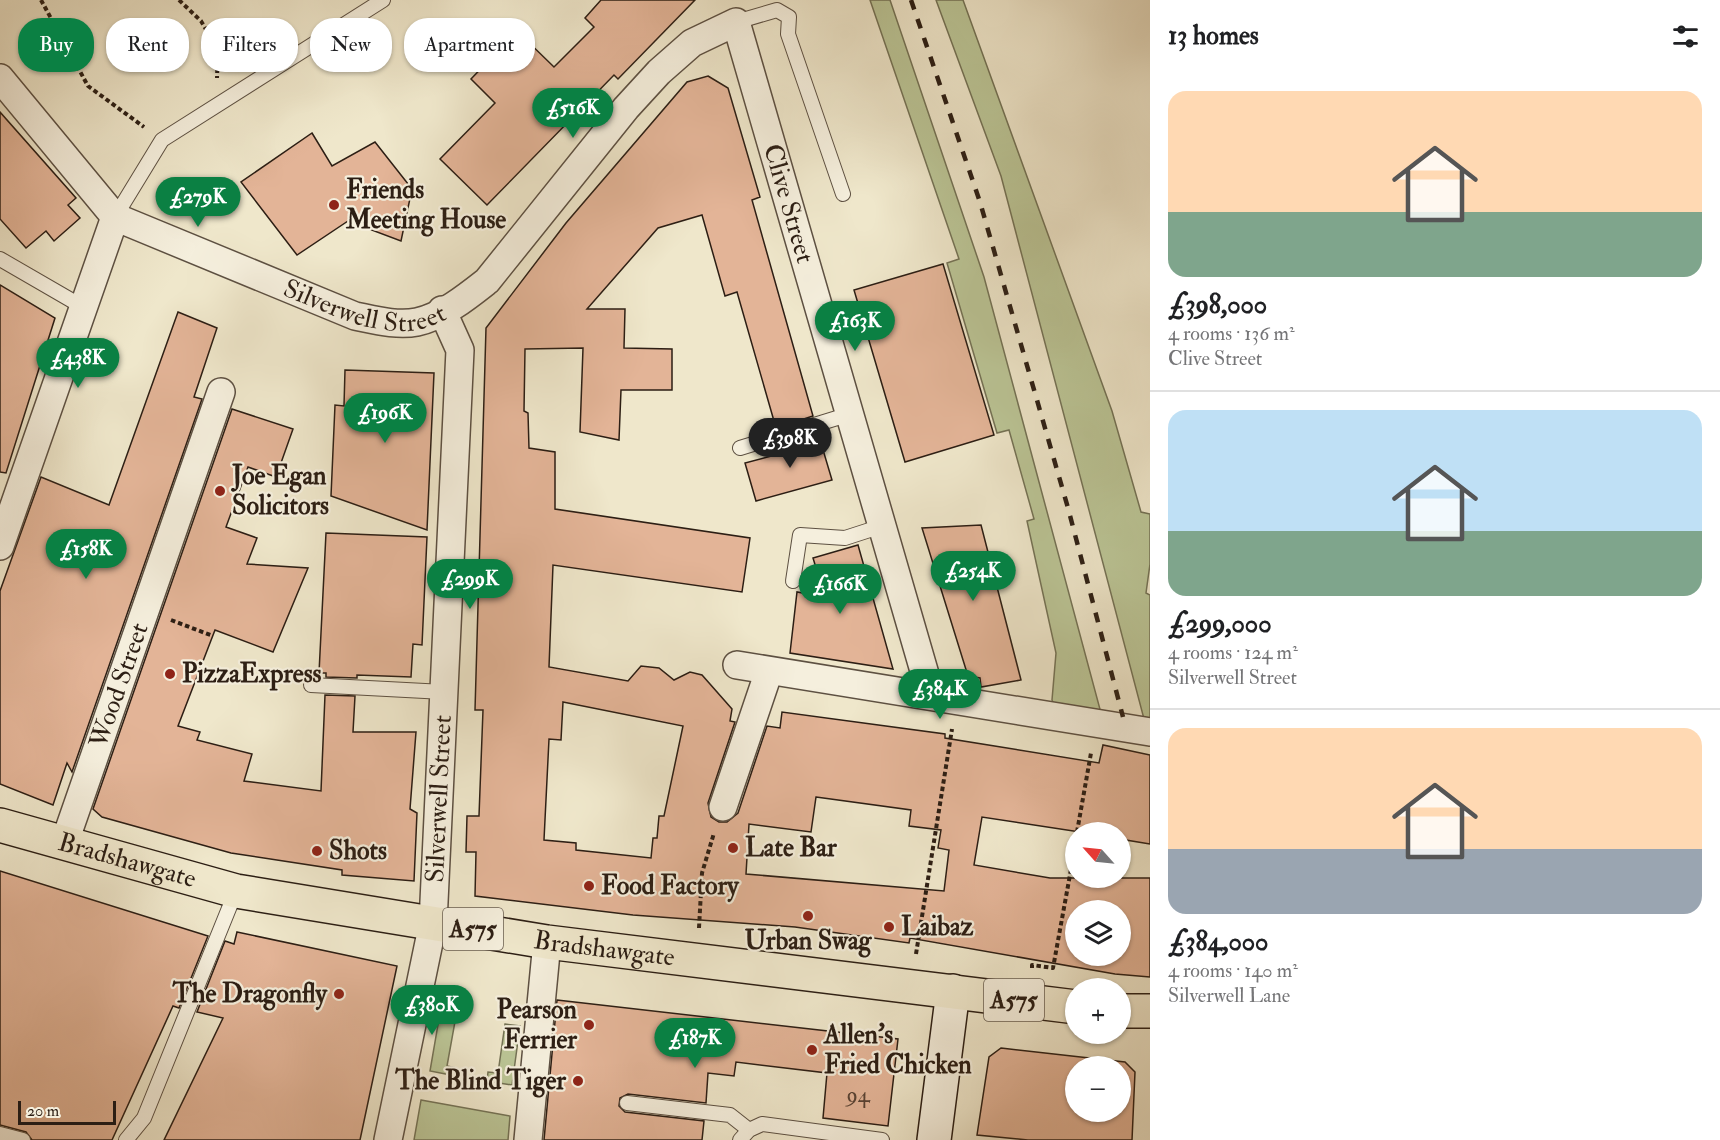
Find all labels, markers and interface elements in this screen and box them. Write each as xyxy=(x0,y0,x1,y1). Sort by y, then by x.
chip: Buy xyxy=(18,18,94,72)
chip: Rent xyxy=(106,18,189,72)
chip: Filters xyxy=(201,18,298,72)
chip: New xyxy=(310,18,392,72)
chip: Apartment xyxy=(404,18,535,72)
text: 13 homes xyxy=(1168,20,1259,52)
icon: filters xyxy=(1669,20,1702,53)
pin: £516K xyxy=(531,88,615,139)
text: £516K xyxy=(546,95,600,120)
icon: home xyxy=(1381,130,1489,238)
street label: Clive Street xyxy=(756,140,821,267)
place label: Friends Meeting House xyxy=(345,174,506,237)
pin: £279K xyxy=(156,177,240,228)
text: £279K xyxy=(170,184,226,209)
marker: Friends Meeting House xyxy=(327,198,341,212)
street label: Silverwell Street xyxy=(279,272,451,339)
text: £398,000 xyxy=(1168,289,1267,321)
pin: £163K xyxy=(813,301,897,352)
text: £163K xyxy=(829,308,881,333)
text: 4 rooms · 136 m² xyxy=(1168,321,1295,346)
pin: £438K xyxy=(36,338,120,389)
text: £438K xyxy=(50,345,106,370)
text: Clive Street xyxy=(1168,346,1262,371)
pin: £196K xyxy=(343,393,427,444)
text: £196K xyxy=(358,400,412,425)
pin: £398K xyxy=(748,418,832,469)
text: £398K xyxy=(763,425,817,450)
icon: home xyxy=(1381,449,1489,557)
place label: Joe Egan Solicitors xyxy=(230,460,329,522)
marker: Joe Egan Solicitors xyxy=(213,484,227,498)
pin: £158K xyxy=(44,529,128,580)
text: £158K xyxy=(60,536,112,561)
pin: £254K xyxy=(931,551,1015,602)
text: £254K xyxy=(945,558,1001,583)
pin: £299K xyxy=(428,559,512,610)
pin: £166K xyxy=(798,564,882,615)
text: £299K xyxy=(441,566,499,591)
text: £166K xyxy=(813,571,867,596)
text: £299,000 xyxy=(1168,608,1271,640)
street label: Wood Street xyxy=(82,619,156,753)
text: 4 rooms · 124 m² xyxy=(1168,640,1298,665)
place label: PizzaExpress xyxy=(182,658,322,691)
text: Silverwell Street xyxy=(1168,665,1297,690)
marker: PizzaExpress xyxy=(163,667,177,681)
pin: £384K xyxy=(898,669,982,720)
text: £384K xyxy=(912,676,968,701)
street label: Silverwell Street xyxy=(419,714,459,883)
icon: home xyxy=(1381,767,1489,875)
north arrow xyxy=(1065,822,1131,888)
map controls xyxy=(1065,822,1131,1122)
street label: Bradshawgate xyxy=(55,826,200,895)
place label: Late Bar xyxy=(745,832,837,864)
place label: Shots xyxy=(329,835,387,867)
marker: Late Bar xyxy=(726,841,740,855)
marker: Shots xyxy=(310,844,324,858)
place label: Food Factory xyxy=(601,870,740,903)
marker: Food Factory xyxy=(582,879,596,893)
button: layers xyxy=(1065,900,1131,966)
road number: A575 xyxy=(443,908,503,950)
marker: Urban Swag xyxy=(801,909,815,923)
place label: Laibaz xyxy=(901,911,974,943)
marker: Laibaz xyxy=(882,920,896,934)
street label: Bradshawgate xyxy=(532,924,677,974)
place label: Urban Swag xyxy=(745,925,873,958)
text: £384,000 xyxy=(1168,926,1268,958)
text: 4 rooms · 140 m² xyxy=(1168,958,1298,983)
place label: The Dragonfly xyxy=(172,978,329,1011)
button: + xyxy=(1065,978,1131,1044)
road number: A575 xyxy=(984,979,1044,1021)
text: Silverwell Lane xyxy=(1168,983,1290,1008)
pin: £380K xyxy=(390,985,474,1036)
marker: The Dragonfly xyxy=(332,987,346,1001)
text: £380K xyxy=(405,992,459,1017)
place label: Pearson Ferrier xyxy=(496,994,578,1056)
marker: Pearson Ferrier xyxy=(582,1018,596,1032)
pin: £187K xyxy=(653,1018,737,1069)
place label: Allen's Fried Chicken xyxy=(823,1019,972,1081)
text: £187K xyxy=(668,1025,722,1050)
marker: Allen's Fried Chicken xyxy=(805,1043,819,1057)
button: − xyxy=(1065,1056,1131,1122)
place label: The Blind Tiger xyxy=(394,1065,566,1098)
marker: The Blind Tiger xyxy=(571,1074,585,1088)
house number: 94 xyxy=(844,1081,871,1109)
scale bar xyxy=(18,1098,116,1126)
text: 20 m xyxy=(27,1101,59,1121)

